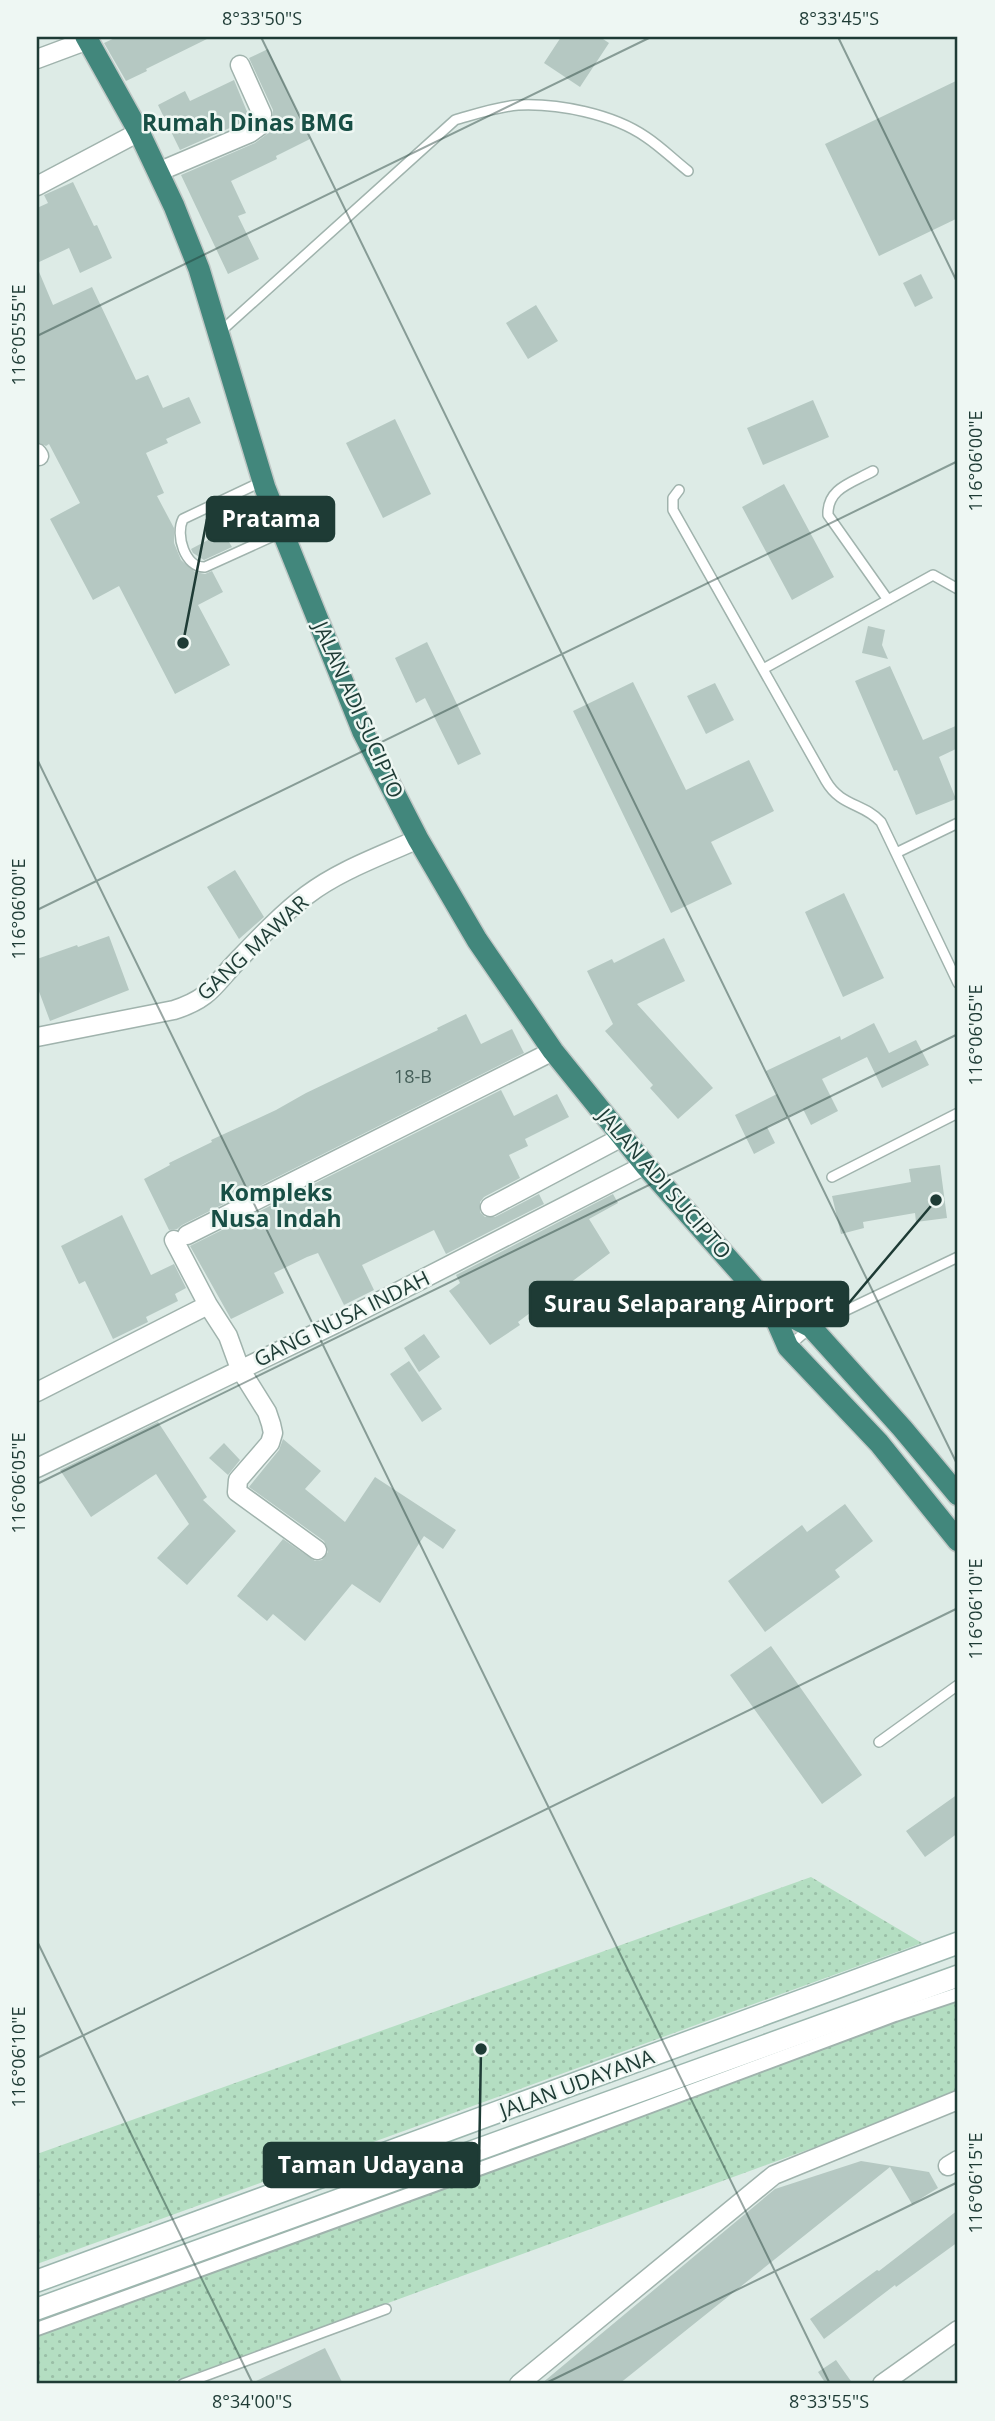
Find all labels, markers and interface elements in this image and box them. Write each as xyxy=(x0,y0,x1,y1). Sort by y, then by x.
text: 8°33'50"S xyxy=(222,6,302,30)
text: 8°33'45"S xyxy=(799,6,879,30)
district label: Rumah Dinas BMG xyxy=(142,106,354,138)
text: 116°05'55"E xyxy=(6,285,30,385)
text: 116°06'00"E xyxy=(963,411,987,511)
callout: Pratama xyxy=(207,497,334,541)
text: Pratama xyxy=(221,502,321,534)
street label: JALAN ADI SUCIPTO xyxy=(307,615,410,802)
text: 116°06'00"E xyxy=(6,859,30,959)
street label: GANG MAWAR xyxy=(191,888,314,1006)
text: 116°06'05"E xyxy=(963,985,987,1085)
house number: 18-B xyxy=(394,1064,432,1088)
street label: JALAN ADI SUCIPTO xyxy=(590,1101,738,1264)
district label: Kompleks Nusa Indah xyxy=(210,1176,342,1234)
street label: GANG NUSA INDAH xyxy=(249,1263,434,1373)
callout: Surau Selaparang Airport xyxy=(530,1282,848,1326)
text: Surau Selaparang Airport xyxy=(544,1287,834,1319)
text: 116°06'05"E xyxy=(6,1433,30,1533)
text: 116°06'10"E xyxy=(963,1559,987,1659)
text: 116°06'10"E xyxy=(6,2007,30,2107)
street label: JALAN UDAYANA xyxy=(494,2042,658,2125)
text: 116°06'15"E xyxy=(963,2133,987,2233)
callout: Taman Udayana xyxy=(264,2143,479,2187)
text: Taman Udayana xyxy=(278,2148,464,2180)
text: 8°34'00"S xyxy=(212,2389,292,2413)
text: 8°33'55"S xyxy=(789,2389,869,2413)

